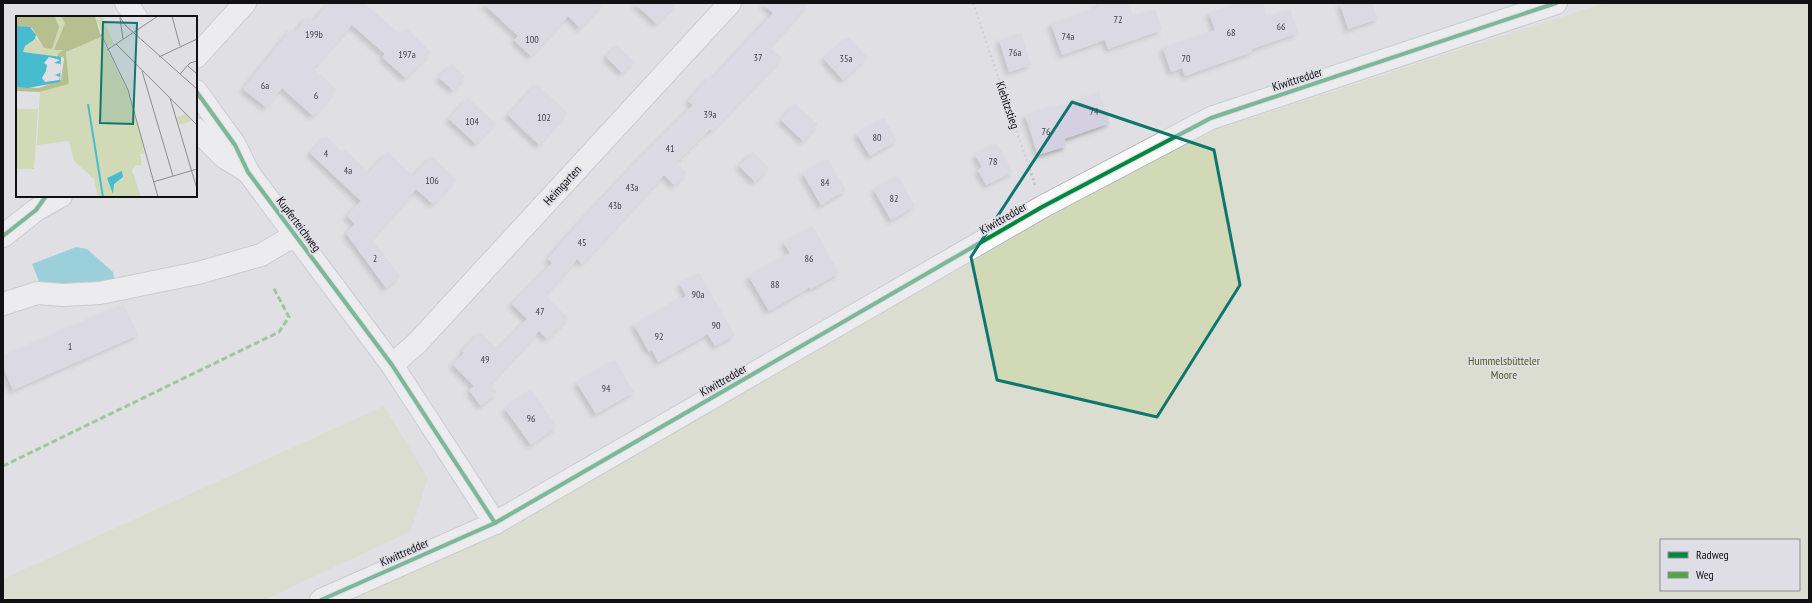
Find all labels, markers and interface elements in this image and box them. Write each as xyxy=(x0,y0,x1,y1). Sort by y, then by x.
house number: 72 xyxy=(1114,13,1123,26)
inset map xyxy=(16,16,197,197)
house number: 66 xyxy=(1277,20,1286,33)
house number: 68 xyxy=(1227,26,1236,39)
house number: 199b xyxy=(305,28,323,41)
house number: 74a xyxy=(1062,30,1075,43)
house number: 100 xyxy=(525,33,539,46)
house number: 76a xyxy=(1009,46,1022,59)
house number: 197a xyxy=(398,48,416,61)
house number: 37 xyxy=(754,51,763,64)
house number: 35a xyxy=(840,52,853,65)
house number: 70 xyxy=(1182,52,1191,65)
street label: Kiwittredder xyxy=(1270,64,1325,94)
house number: 6a xyxy=(261,79,269,92)
street label: Kiebitzstieg xyxy=(993,79,1023,131)
house number: 6 xyxy=(314,89,319,102)
house number: 74 xyxy=(1090,105,1099,118)
house number: 39a xyxy=(704,108,717,121)
house number: 102 xyxy=(537,111,551,124)
house number: 104 xyxy=(465,115,479,128)
house number: 76 xyxy=(1042,125,1051,138)
house number: 80 xyxy=(873,131,882,144)
house number: 41 xyxy=(666,142,675,155)
house number: 4 xyxy=(324,147,329,160)
house number: 78 xyxy=(989,155,998,168)
street label: Heimgarten xyxy=(540,162,584,208)
house number: 4a xyxy=(344,164,352,177)
house number: 106 xyxy=(425,174,439,187)
house number: 84 xyxy=(821,176,830,189)
house number: 43a xyxy=(626,181,639,194)
house number: 82 xyxy=(890,192,899,205)
street label: Kupferteichweg xyxy=(274,194,324,254)
street label: Kiwittredder xyxy=(977,198,1030,237)
house number: 43b xyxy=(608,199,622,212)
house number: 45 xyxy=(578,236,587,249)
house number: 2 xyxy=(373,252,377,265)
house number: 86 xyxy=(805,252,814,265)
house number: 88 xyxy=(771,278,780,291)
house number: 90a xyxy=(692,288,705,301)
house number: 47 xyxy=(536,305,545,318)
house number: 90 xyxy=(712,319,721,332)
house number: 92 xyxy=(655,330,664,343)
house number: 1 xyxy=(68,340,72,353)
house number: 49 xyxy=(481,353,490,366)
park label: Hummelsbütteler Moore xyxy=(1468,353,1541,382)
street label: Kiwittredder xyxy=(697,360,750,399)
house number: 94 xyxy=(602,382,611,395)
house number: 96 xyxy=(527,412,536,425)
street label: Kiwittredder xyxy=(377,534,431,569)
legend xyxy=(1660,539,1800,591)
text: Radweg xyxy=(1696,547,1729,562)
text: Weg xyxy=(1696,567,1714,582)

